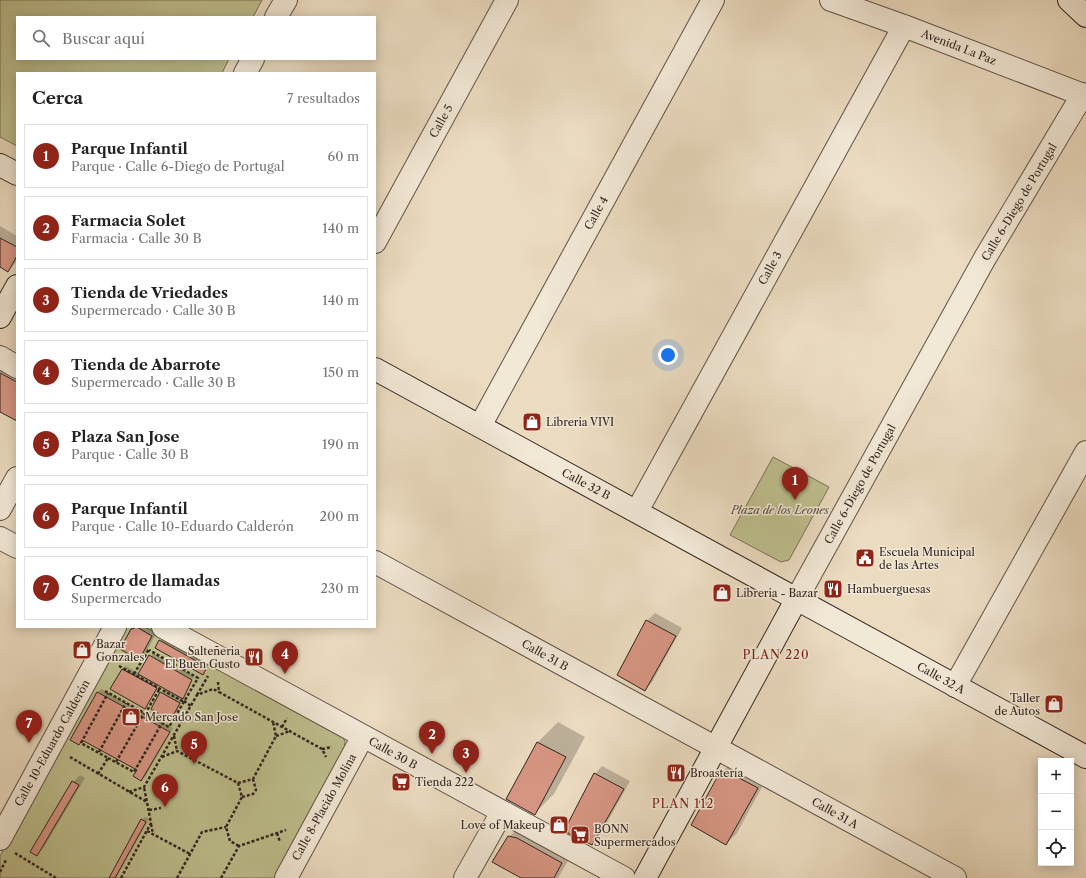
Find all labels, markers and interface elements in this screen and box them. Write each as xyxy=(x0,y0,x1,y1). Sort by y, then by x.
search box xyxy=(16,16,376,60)
street label: Avenida La Paz xyxy=(919,26,999,68)
icon: search xyxy=(30,27,52,49)
text: Buscar aquí xyxy=(62,29,145,48)
text: Cerca xyxy=(32,88,83,108)
text: 7 resultados xyxy=(287,90,360,106)
street label: Calle 5 xyxy=(426,102,456,140)
text: Parque Infantil xyxy=(71,139,188,158)
street label: Calle 6-Diego de Portugal xyxy=(978,140,1060,263)
text: 1 xyxy=(43,148,49,164)
text: 60 m xyxy=(328,148,359,164)
text: Parque · Calle 6-Diego de Portugal xyxy=(71,158,285,174)
street label: Calle 4 xyxy=(581,194,611,232)
text: Farmacia Solet xyxy=(71,211,186,230)
text: 2 xyxy=(42,220,50,236)
text: 140 m xyxy=(322,220,359,236)
text: Farmacia · Calle 30 B xyxy=(71,230,202,246)
street label: Calle 3 xyxy=(755,249,785,287)
text: Tienda de Vriedades xyxy=(71,283,228,302)
text: 3 xyxy=(42,292,50,308)
text: 140 m xyxy=(322,292,359,308)
text: Supermercado · Calle 30 B xyxy=(71,302,236,318)
your location xyxy=(658,345,678,365)
text: Tienda de Abarrote xyxy=(71,355,220,374)
text: 4 xyxy=(42,364,50,380)
text: 150 m xyxy=(323,364,359,380)
text: Supermercado · Calle 30 B xyxy=(71,374,236,390)
shop icon: Libreria VIVI xyxy=(521,411,543,433)
place label: Libreria VIVI xyxy=(546,415,614,429)
street label: Calle 6-Diego de Portugal xyxy=(821,421,899,546)
text: Plaza San Jose xyxy=(71,427,179,446)
text: 5 xyxy=(42,436,50,452)
text: 190 m xyxy=(322,436,359,452)
text: Parque · Calle 30 B xyxy=(71,446,189,462)
street label: Calle 32 B xyxy=(559,465,613,503)
pin: 1 xyxy=(782,467,808,500)
text: Parque Infantíl xyxy=(71,499,188,518)
park label: Plaza de los Leones xyxy=(730,503,829,517)
text: 6 xyxy=(42,508,50,524)
text: 200 m xyxy=(319,508,359,524)
text: Parque · Calle 10-Eduardo Calderón xyxy=(71,518,294,534)
place label: Escuela Municipal de las Artes xyxy=(879,545,976,572)
public building icon: Escuela Municipal de las Artes xyxy=(854,547,876,569)
text: Centro de llamadas xyxy=(71,571,220,590)
restaurant icon: Hambuerguesas xyxy=(822,578,844,600)
text: 7 xyxy=(43,580,49,596)
text: 230 m xyxy=(321,580,359,596)
shop icon: Libreria - Bazar xyxy=(711,582,733,604)
place label: Hambuerguesas xyxy=(847,582,931,596)
place label: Libreria - Bazar xyxy=(736,586,818,600)
text: Supermercado xyxy=(71,590,162,606)
street label: Calle 31 B xyxy=(519,636,571,674)
place label: Bazar Gonzales xyxy=(96,637,144,664)
shop icon: Bazar Gonzales xyxy=(71,639,93,661)
pin: 4 xyxy=(272,641,298,674)
place label: Salteñeria El Buen Gusto xyxy=(165,644,240,671)
restaurant icon: Salteñeria El Buen Gusto xyxy=(243,646,265,668)
district label: PLAN 220 xyxy=(742,647,810,662)
street label: Calle 32 A xyxy=(914,659,968,697)
street label: Calle 10-Eduardo Calderón xyxy=(11,677,93,809)
place label: Taller de Autos xyxy=(994,691,1040,718)
shop icon: Taller de Autos xyxy=(1043,693,1065,715)
shop icon: Mercado San Jose xyxy=(120,706,142,728)
pin: 7 xyxy=(16,710,42,743)
place label: Mercado San Jose xyxy=(145,710,238,724)
pin: 2 xyxy=(419,721,445,754)
pin: 5 xyxy=(181,731,207,764)
street label: Calle 30 B xyxy=(366,734,420,772)
pin: 3 xyxy=(453,740,479,773)
street label: Calle 8-Placido Molina xyxy=(289,751,359,863)
map controls xyxy=(1038,758,1074,866)
button: + xyxy=(1038,758,1074,794)
restaurant icon: Broastería xyxy=(665,762,687,784)
place label: Broastería xyxy=(690,766,743,780)
supermarket icon: Tienda 222 xyxy=(390,771,412,793)
pin: 6 xyxy=(152,774,178,807)
place label: Tienda 222 xyxy=(415,775,474,789)
street label: Calle 31 A xyxy=(809,794,862,832)
button: − xyxy=(1038,794,1074,830)
district label: PLAN 112 xyxy=(652,796,714,811)
shop icon: Love of Makeup xyxy=(548,814,570,836)
place label: Love of Makeup xyxy=(461,818,545,832)
place label: BONN Supermercados xyxy=(594,822,676,849)
supermarket icon: BONN Supermercados xyxy=(569,824,591,846)
button: locate xyxy=(1038,830,1074,866)

